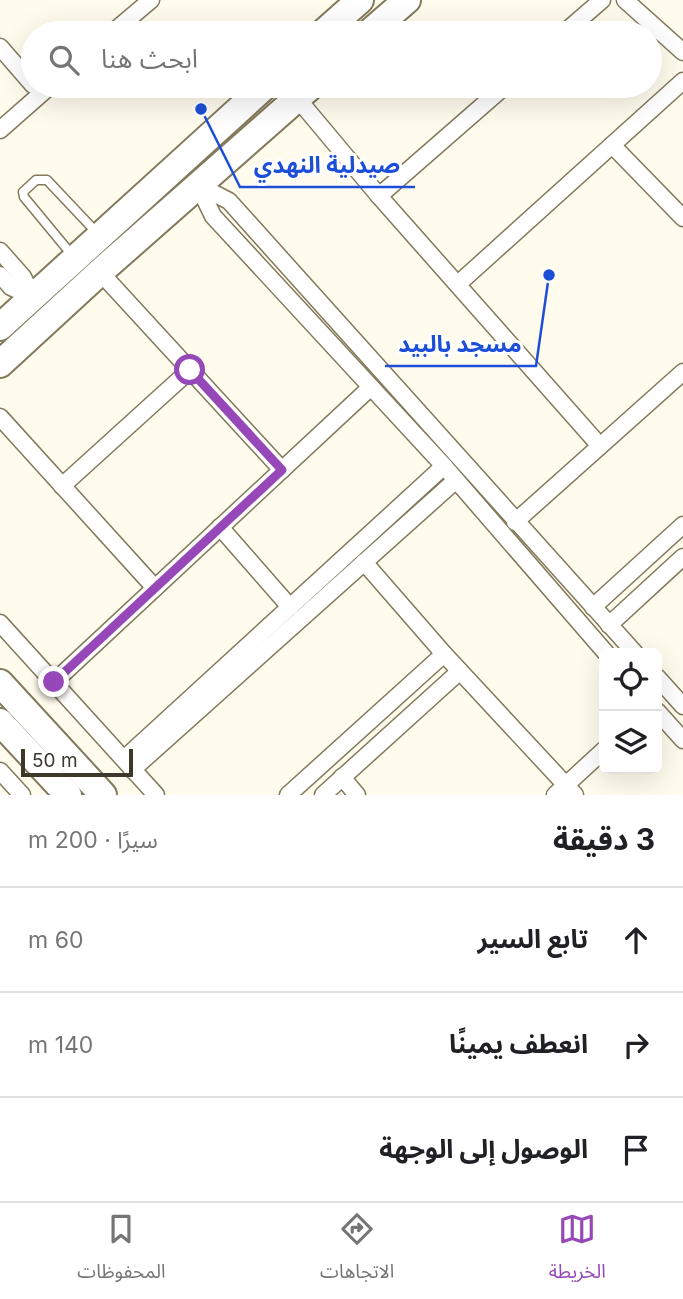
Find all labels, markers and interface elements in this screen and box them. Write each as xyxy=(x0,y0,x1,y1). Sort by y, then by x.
search box xyxy=(21,21,662,98)
icon: search xyxy=(45,41,83,79)
text: ابحث هنا xyxy=(101,43,198,74)
callout: صيدلية النهدي xyxy=(240,143,415,187)
text: صيدلية النهدي xyxy=(254,151,400,183)
callout: مسجد بالبيد xyxy=(385,322,536,366)
text: مسجد بالبيد xyxy=(398,330,522,358)
route start xyxy=(174,354,205,385)
map controls xyxy=(599,648,662,774)
button: locate xyxy=(599,648,662,711)
route end xyxy=(38,666,69,697)
button: layers xyxy=(599,711,662,774)
scale bar xyxy=(21,746,133,778)
text: 50 m xyxy=(32,749,78,772)
text: 3 دقيقة xyxy=(553,821,655,857)
text: سيرًا · 200 m xyxy=(28,826,158,854)
icon: ahead xyxy=(617,921,655,959)
text: تابع السير xyxy=(478,923,588,954)
text: 60 m xyxy=(28,926,83,954)
icon: right xyxy=(617,1026,655,1064)
text: انعطف يمينًا xyxy=(449,1028,588,1059)
text: 140 m xyxy=(28,1031,93,1059)
icon: arrive xyxy=(617,1131,655,1169)
text: الوصول إلى الوجهة xyxy=(379,1133,588,1164)
tab: المحفوظات xyxy=(77,1210,166,1292)
tab: الاتجاهات xyxy=(320,1210,394,1292)
tab: الخريطة xyxy=(549,1210,606,1292)

